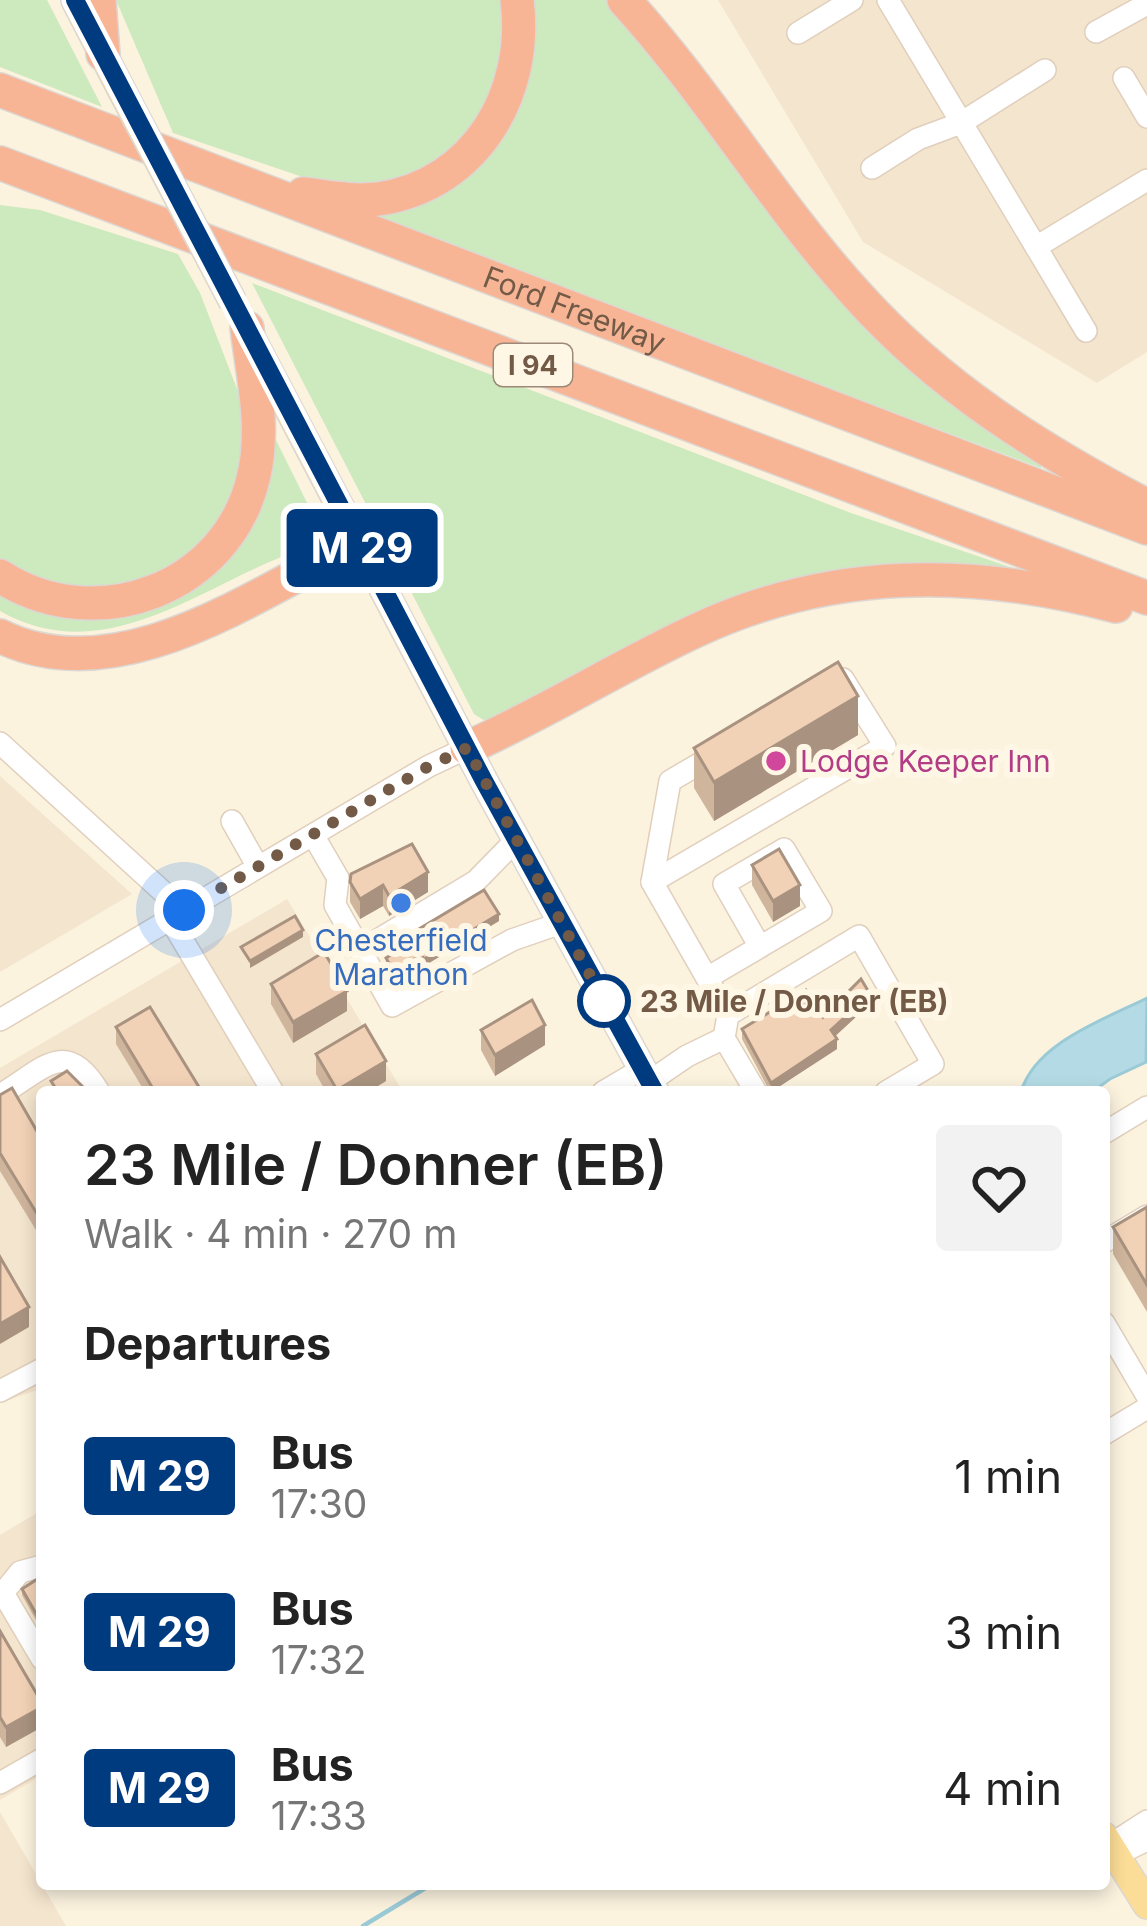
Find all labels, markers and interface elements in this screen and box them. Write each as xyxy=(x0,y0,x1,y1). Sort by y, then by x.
street label: Ford Freeway xyxy=(478,258,671,361)
road number: I 94 xyxy=(494,344,572,386)
line badge: M 29 xyxy=(278,509,446,587)
text: M 29 xyxy=(311,522,413,573)
place label: Lodge Keeper Inn xyxy=(800,743,1051,779)
marker: Lodge Keeper Inn xyxy=(763,748,789,774)
your location xyxy=(154,880,214,940)
marker: Chesterfield Marathon xyxy=(388,890,414,916)
place label: Chesterfield Marathon xyxy=(314,922,488,992)
marker: 23 Mile / Donner (EB) xyxy=(579,976,629,1026)
place label: 23 Mile / Donner (EB) xyxy=(640,983,949,1019)
button: heart xyxy=(936,1125,1062,1251)
text: 23 Mile / Donner (EB) xyxy=(84,1130,668,1199)
text: Walk · 4 min · 270 m xyxy=(84,1210,457,1257)
text: Departures xyxy=(84,1316,331,1371)
text: Bus xyxy=(271,1425,354,1480)
text: 1 min xyxy=(954,1449,1062,1504)
text: M 29 xyxy=(108,1450,211,1501)
text: 17:30 xyxy=(271,1480,367,1527)
text: Bus xyxy=(271,1581,354,1636)
text: 3 min xyxy=(945,1605,1062,1660)
text: M 29 xyxy=(108,1606,211,1657)
text: 17:32 xyxy=(271,1636,367,1683)
text: Bus xyxy=(271,1737,354,1792)
text: 4 min xyxy=(943,1761,1062,1816)
text: M 29 xyxy=(108,1762,211,1813)
text: 17:33 xyxy=(271,1792,367,1839)

